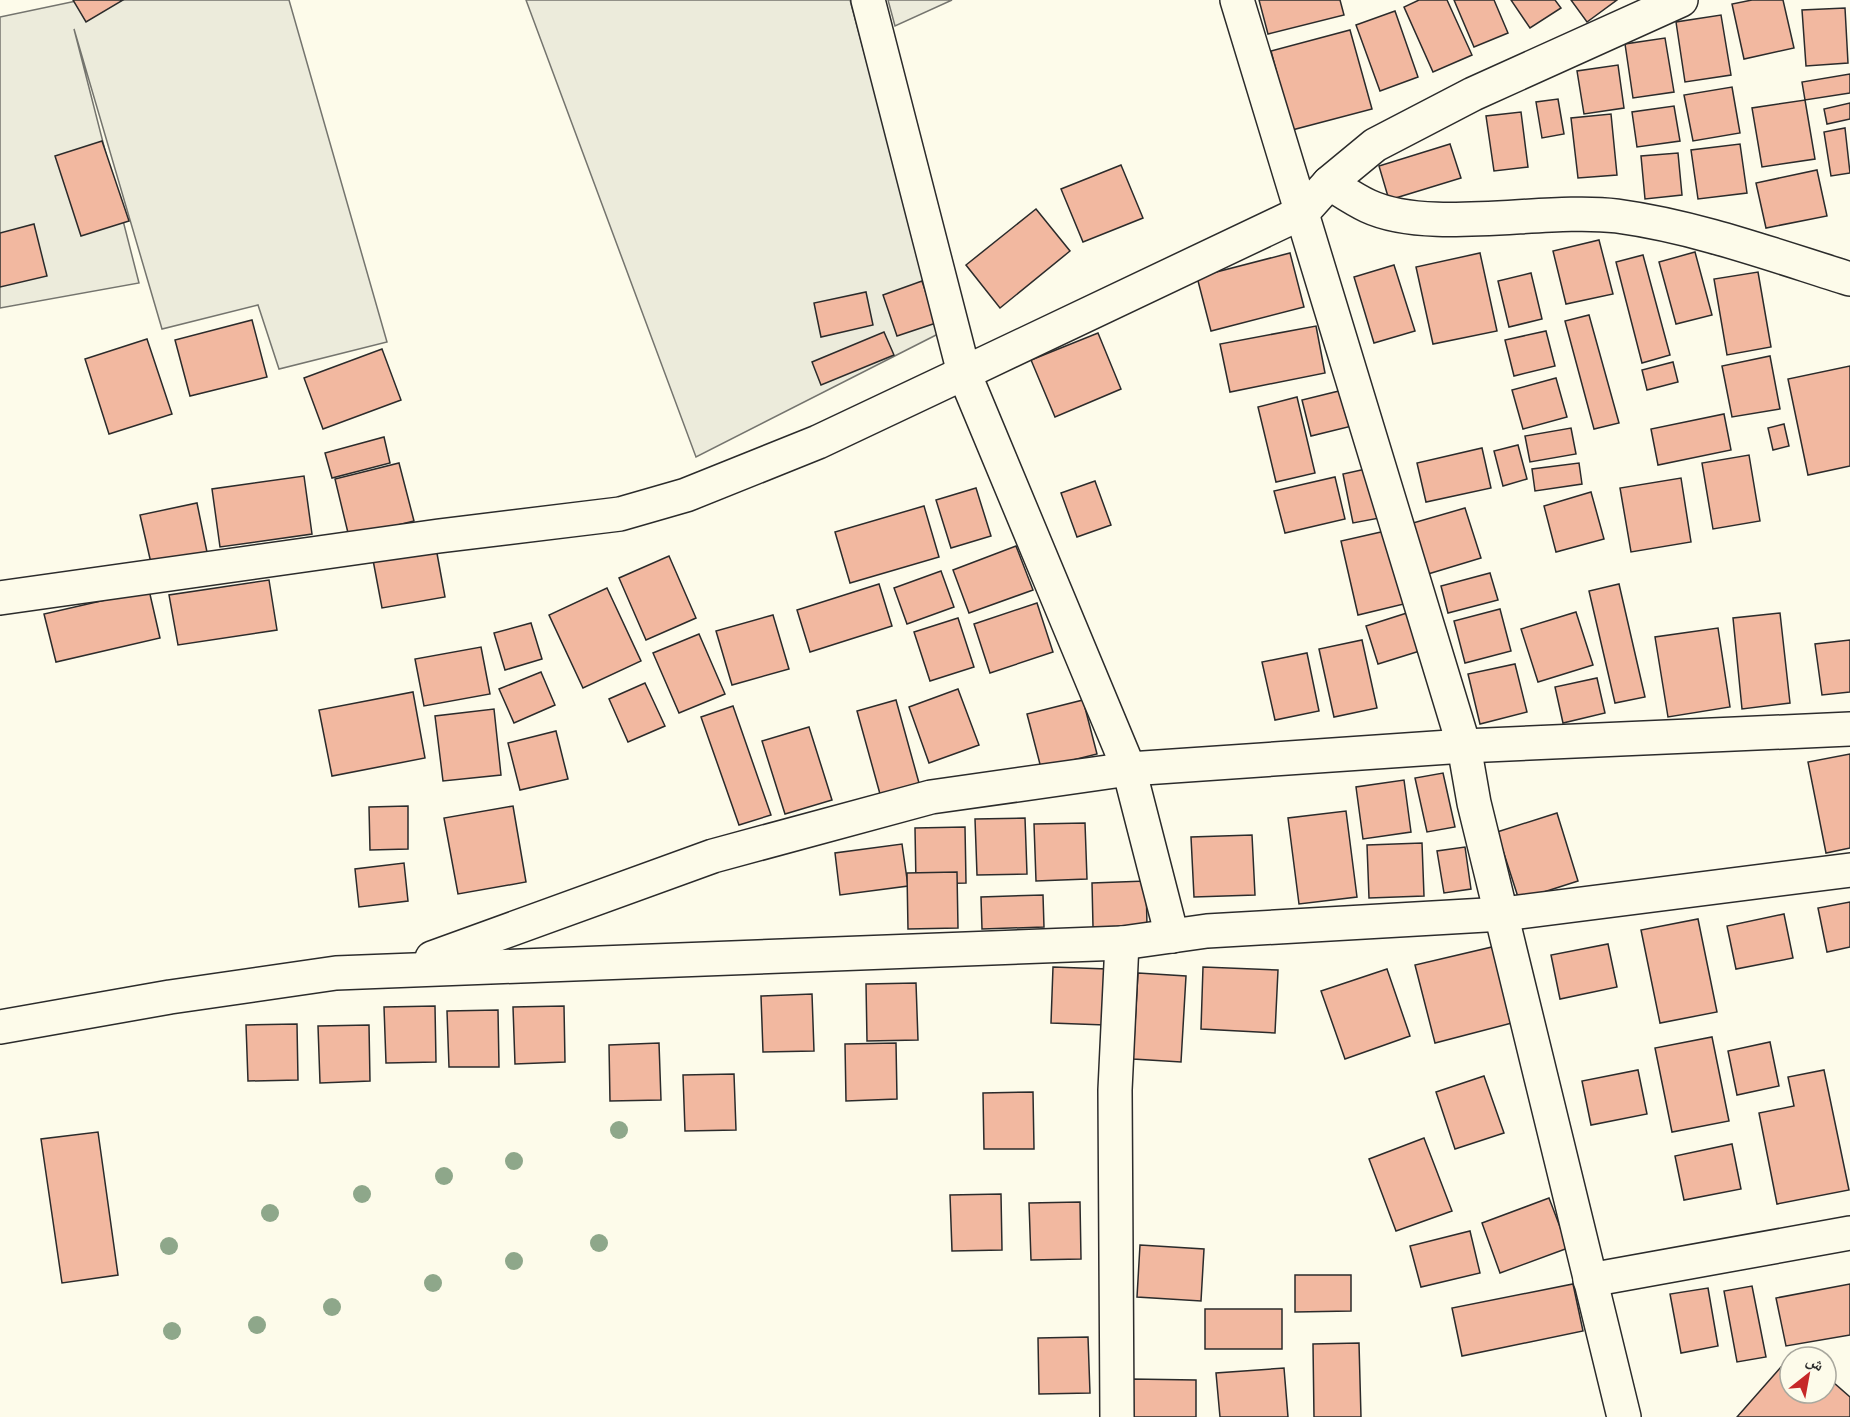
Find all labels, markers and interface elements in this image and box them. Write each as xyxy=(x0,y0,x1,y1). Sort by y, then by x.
north arrow xyxy=(1778,1345,1838,1405)
text: ش xyxy=(1803,1349,1828,1375)

